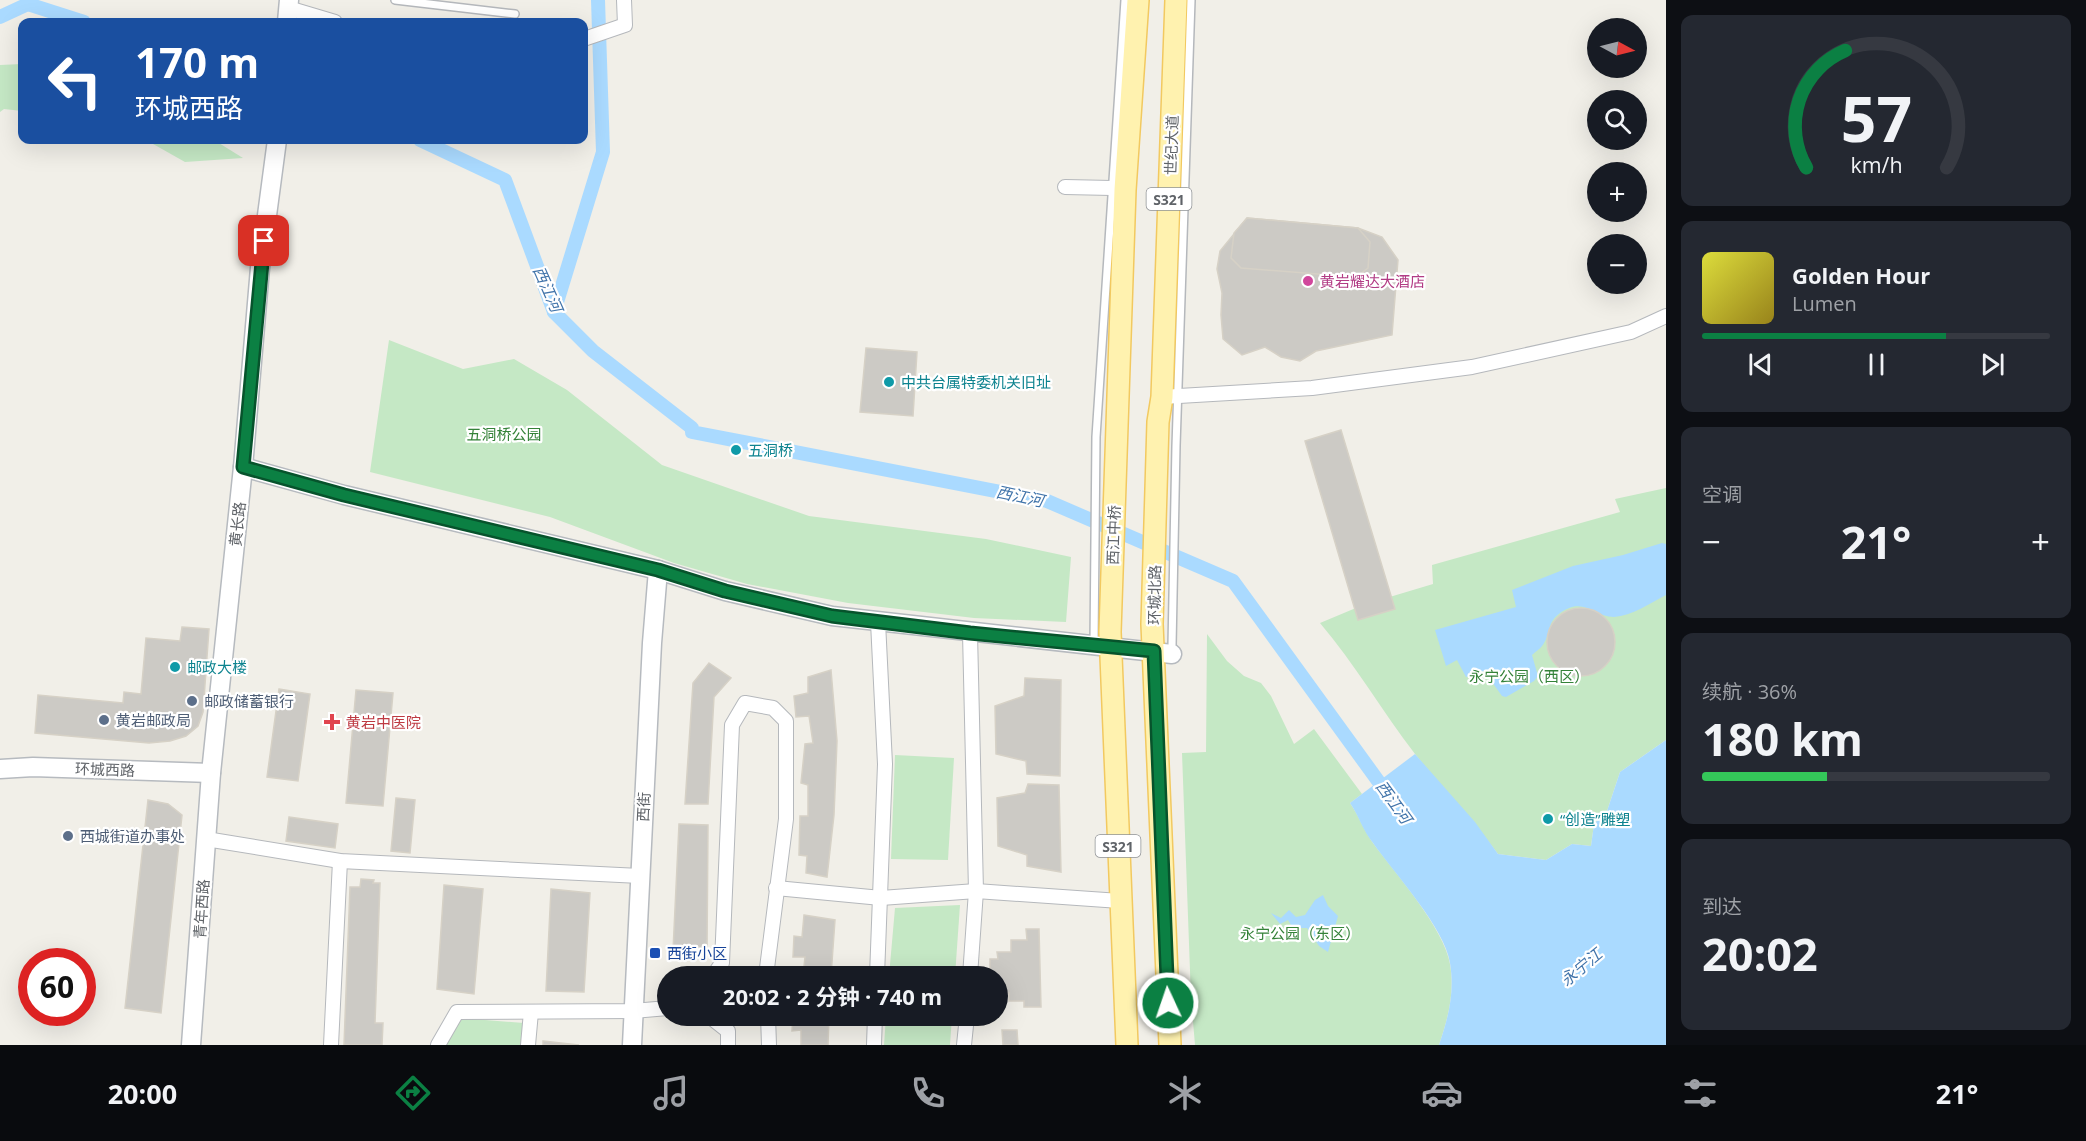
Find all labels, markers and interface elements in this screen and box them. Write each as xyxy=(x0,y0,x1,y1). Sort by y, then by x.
north arrow xyxy=(1587,18,1647,78)
map controls xyxy=(1587,18,1647,294)
text: 170 m xyxy=(135,33,259,90)
icon: left xyxy=(36,42,114,120)
text: 57 xyxy=(1840,75,1912,160)
text: 环城西路 xyxy=(135,89,243,126)
button: search xyxy=(1587,90,1647,150)
street label: 世纪大道 xyxy=(1160,115,1182,175)
text: km/h xyxy=(1850,150,1902,179)
button: + xyxy=(1587,162,1647,222)
road number: S321 xyxy=(1146,188,1192,210)
pin xyxy=(238,215,289,266)
icon: arrive xyxy=(247,224,280,257)
button: − xyxy=(1587,234,1647,294)
text: Golden Hour xyxy=(1792,260,1930,290)
water label: 西江河 xyxy=(528,263,569,318)
place label: 黄岩耀达大酒店 xyxy=(1320,271,1425,291)
marker: 黄岩耀达大酒店 xyxy=(1301,274,1315,288)
text: Lumen xyxy=(1792,290,1857,317)
icon: previous xyxy=(1744,348,1777,381)
icon: pause xyxy=(1860,348,1893,381)
icon: next xyxy=(1976,348,2009,381)
place label: 中共台属特委机关旧址 xyxy=(901,372,1051,392)
marker: 中共台属特委机关旧址 xyxy=(882,375,896,389)
park label: 五洞桥公园 xyxy=(466,424,542,444)
place label: 五洞桥 xyxy=(748,440,793,460)
marker: 五洞桥 xyxy=(729,443,743,457)
water label: 西江河 xyxy=(994,480,1049,512)
text: 空调 xyxy=(1702,481,1742,508)
street label: 黄长路 xyxy=(225,501,249,547)
street label: 西江中桥 xyxy=(1102,505,1124,565)
text: 21° xyxy=(1841,511,1911,572)
text: − xyxy=(1702,519,1721,564)
text: + xyxy=(2031,519,2050,564)
street label: 环城北路 xyxy=(1143,565,1165,625)
place label: 邮政大楼 xyxy=(187,657,247,677)
marker: 邮政大楼 xyxy=(168,660,182,674)
park label: 永宁公园（西区） xyxy=(1469,666,1589,686)
text: 续航 · 36% xyxy=(1702,678,1797,705)
place label: 邮政储蓄银行 xyxy=(204,691,294,711)
marker: 邮政储蓄银行 xyxy=(185,694,199,708)
text: 180 km xyxy=(1702,708,1863,769)
place label: 黄岩邮政局 xyxy=(116,710,191,730)
place label: 黄岩中医院 xyxy=(346,712,421,732)
marker: 黄岩邮政局 xyxy=(97,713,111,727)
marker: 黄岩中医院 xyxy=(323,713,341,731)
street label: 环城西路 xyxy=(75,758,135,780)
water label: 西江河 xyxy=(1371,776,1419,830)
street label: 西街 xyxy=(632,791,654,823)
place label: “创造”雕塑 xyxy=(1560,809,1630,829)
marker: “创造”雕塑 xyxy=(1541,812,1555,826)
place label: 西城街道办事处 xyxy=(80,826,185,846)
marker: 西城街道办事处 xyxy=(61,829,75,843)
road number: S321 xyxy=(1096,835,1140,857)
street label: 青年西路 xyxy=(189,878,213,940)
text: 到达 xyxy=(1702,893,1742,920)
park label: 永宁公园（东区） xyxy=(1240,923,1360,943)
text: 20:02 xyxy=(1702,923,1818,984)
water label: 永宁江 xyxy=(1556,942,1608,991)
place label: 西街小区 xyxy=(667,943,727,963)
marker: 西街小区 xyxy=(648,946,662,960)
speed limit sign: 60 xyxy=(18,948,96,1026)
position arrow xyxy=(1136,971,1200,1035)
text: 20:02 · 2 分钟 · 740 m xyxy=(723,981,942,1011)
icon: directions xyxy=(392,1072,434,1114)
icon: music xyxy=(650,1072,692,1114)
icon: phone xyxy=(907,1072,949,1114)
icon: climate xyxy=(1164,1072,1206,1114)
icon: car xyxy=(1421,1072,1463,1114)
icon: filters xyxy=(1679,1072,1721,1114)
text: 20:00 xyxy=(108,1075,177,1112)
text: 21° xyxy=(1936,1075,1978,1112)

